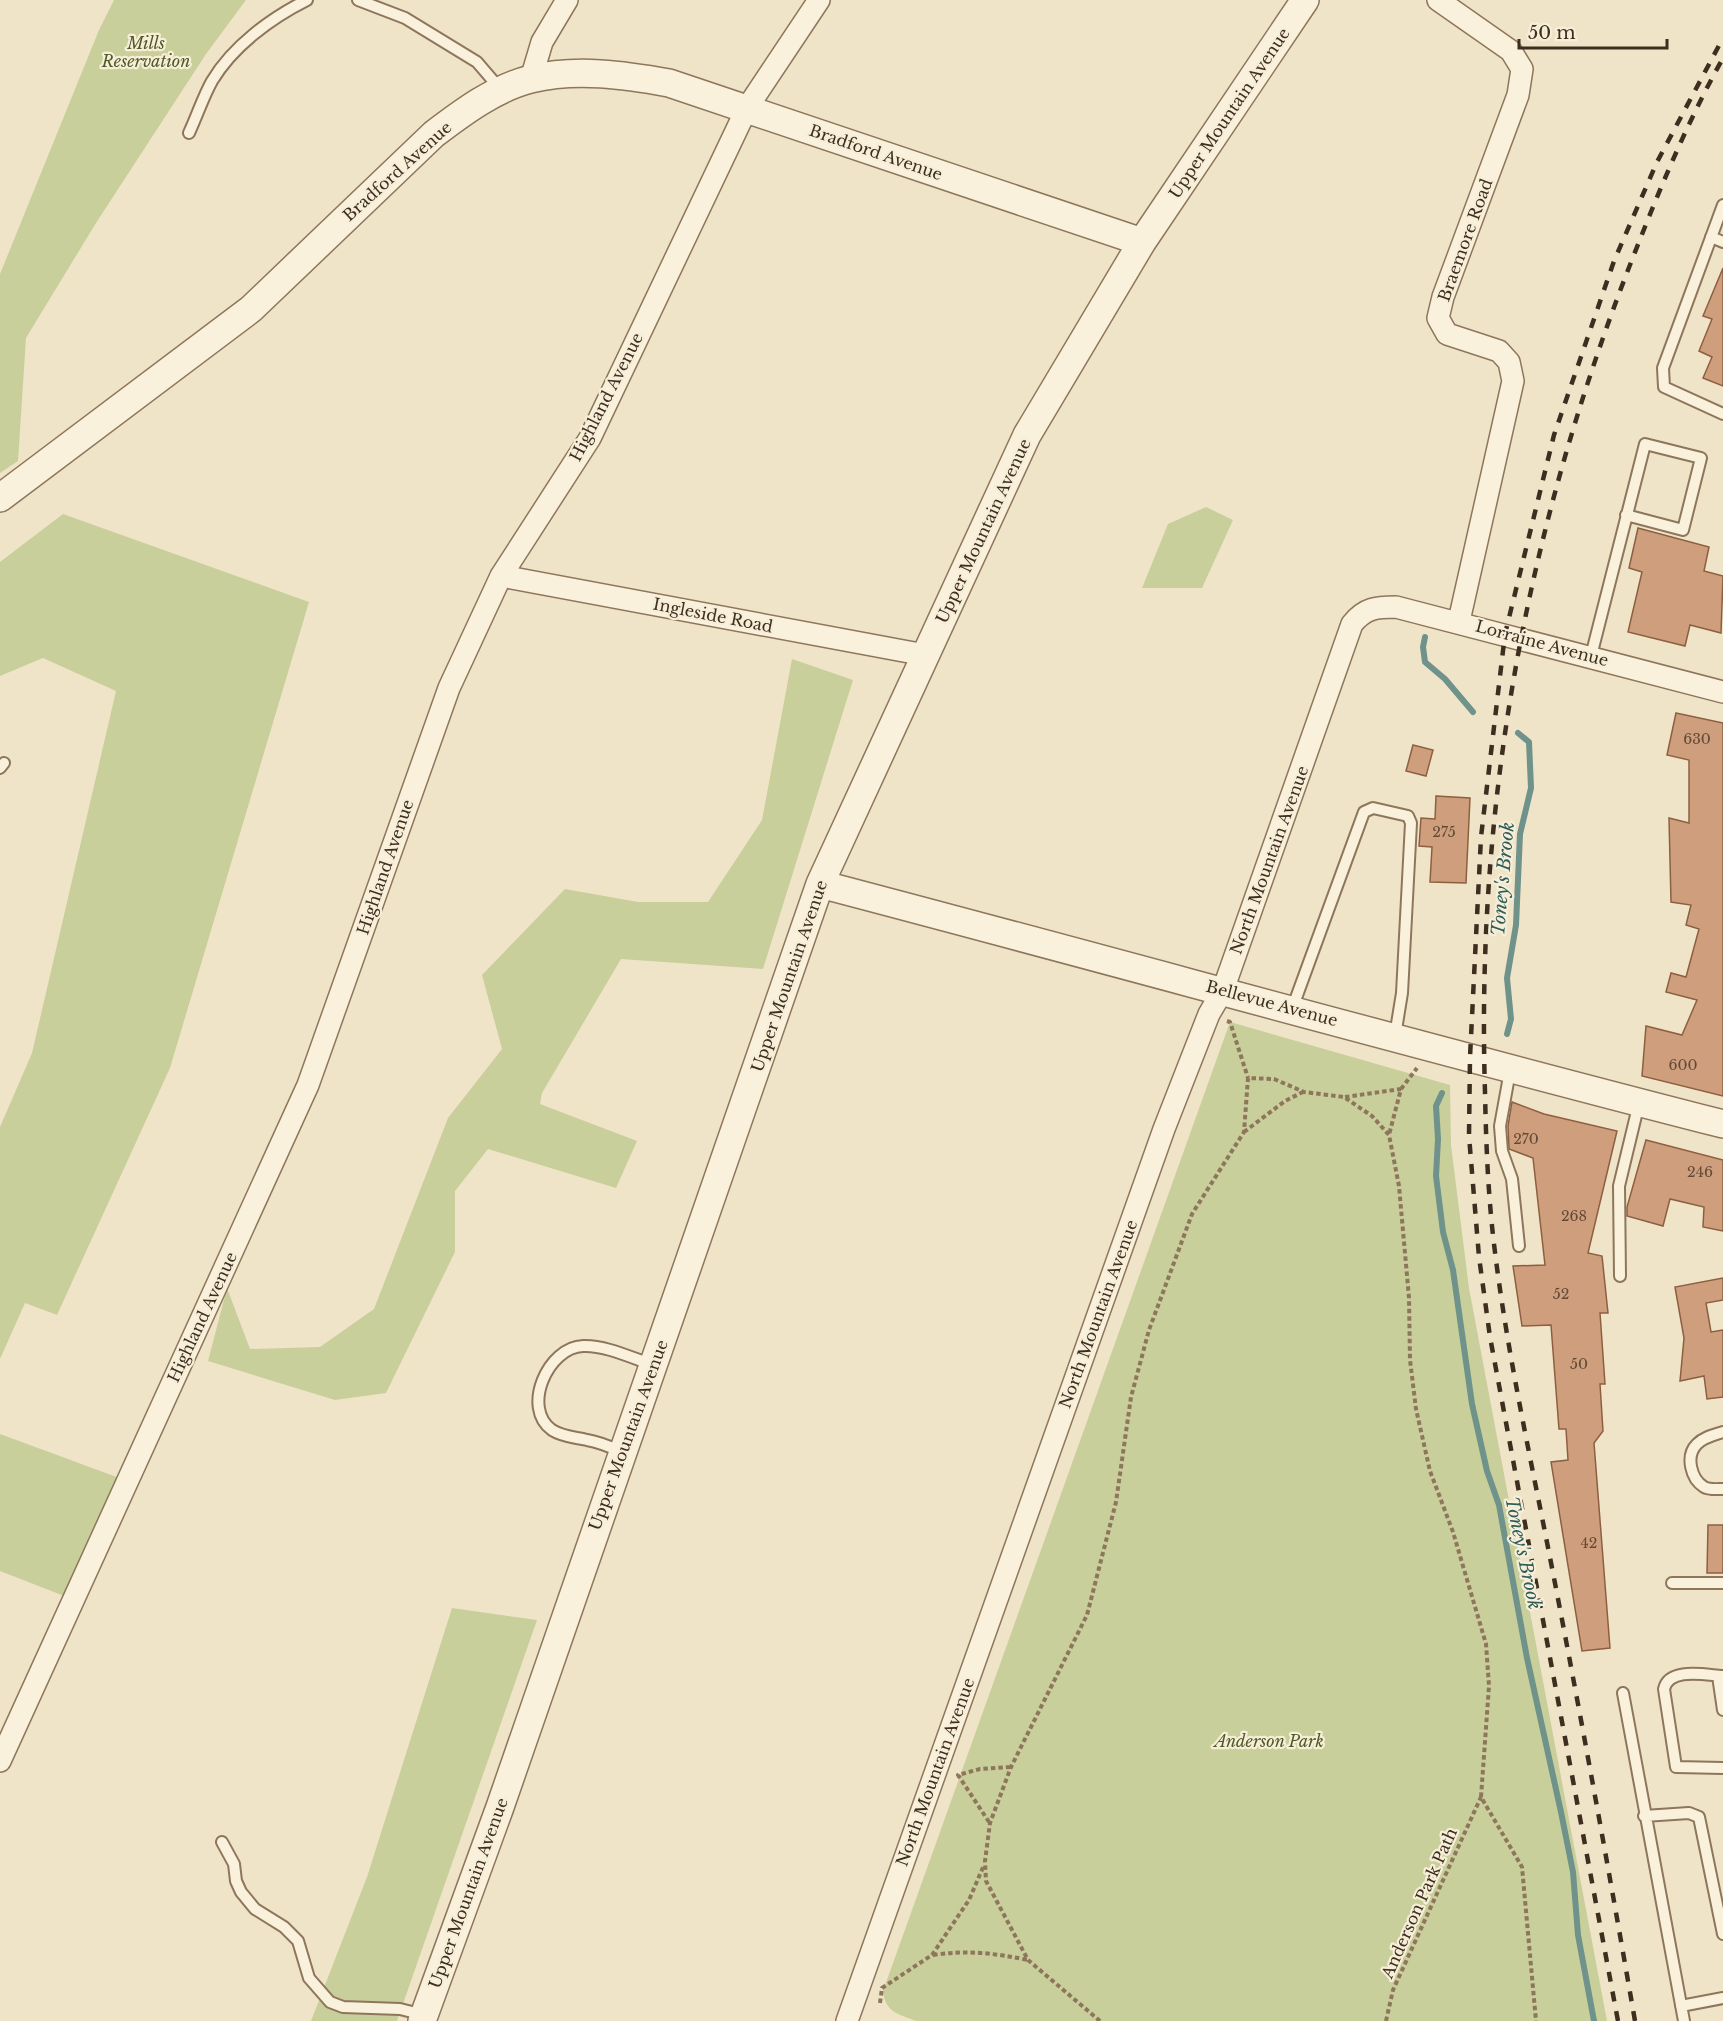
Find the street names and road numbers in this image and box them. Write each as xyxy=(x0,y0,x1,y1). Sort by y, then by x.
street label: Upper Mountain Avenue xyxy=(1164,24,1294,202)
street label: Bradford Avenue xyxy=(338,117,456,225)
street label: Bradford Avenue xyxy=(807,120,945,184)
street label: Braemore Road xyxy=(1433,176,1497,304)
street label: Highland Avenue xyxy=(565,329,647,465)
street label: Upper Mountain Avenue xyxy=(931,435,1035,627)
street label: Ingleside Road xyxy=(651,594,775,636)
street label: Lorraine Avenue xyxy=(1473,616,1611,670)
street label: North Mountain Avenue xyxy=(1226,763,1312,957)
street label: Highland Avenue xyxy=(352,797,418,937)
street label: Upper Mountain Avenue xyxy=(747,877,831,1075)
street label: Bellevue Avenue xyxy=(1204,976,1340,1030)
street label: North Mountain Avenue xyxy=(1055,1217,1141,1411)
street label: Highland Avenue xyxy=(163,1249,241,1385)
street label: Upper Mountain Avenue xyxy=(584,1337,672,1533)
street label: North Mountain Avenue xyxy=(892,1675,978,1869)
street label: Upper Mountain Avenue xyxy=(424,1795,512,1991)
street label: Anderson Park Path xyxy=(1376,1825,1461,1982)

